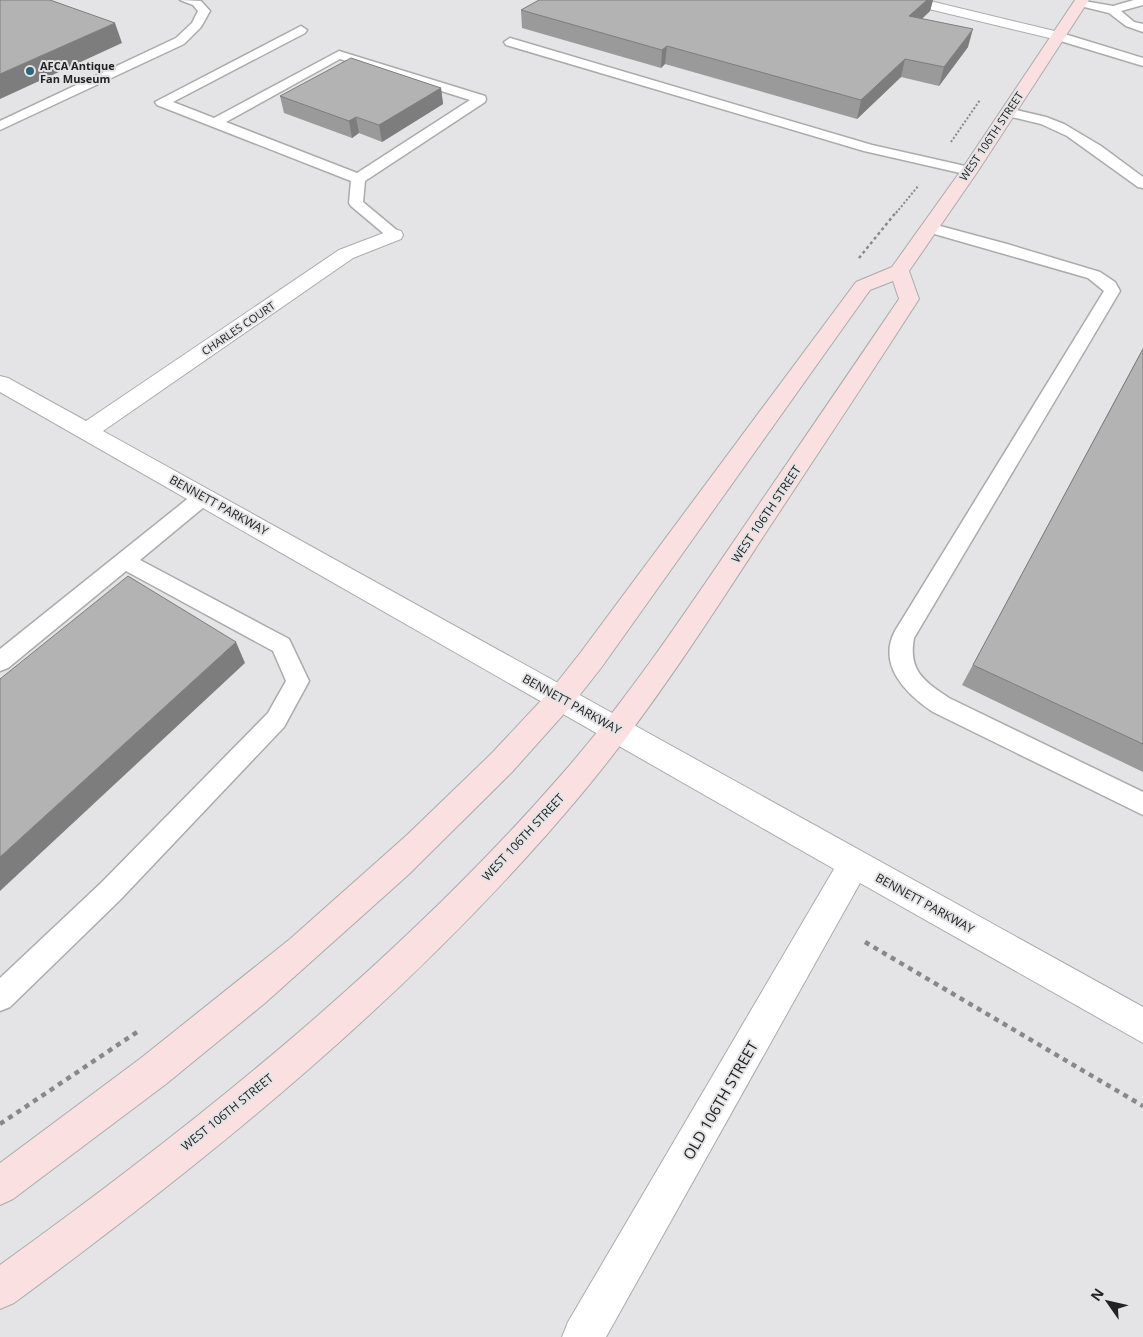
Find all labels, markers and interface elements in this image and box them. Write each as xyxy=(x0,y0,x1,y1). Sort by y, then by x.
place label: AFCA Antique Fan Museum xyxy=(40,58,115,86)
marker: AFCA Antique Fan Museum xyxy=(24,65,36,77)
street label: WEST 106TH STREET xyxy=(956,89,1026,183)
street label: CHARLES COURT xyxy=(198,298,278,358)
street label: WEST 106TH STREET xyxy=(727,462,805,566)
street label: BENNETT PARKWAY xyxy=(167,471,272,539)
street label: BENNETT PARKWAY xyxy=(520,670,625,738)
street label: WEST 106TH STREET xyxy=(478,789,568,884)
street label: BENNETT PARKWAY xyxy=(873,869,978,937)
street label: OLD 106TH STREET xyxy=(678,1036,763,1163)
street label: WEST 106TH STREET xyxy=(177,1069,277,1154)
north arrow xyxy=(1083,1277,1133,1327)
text: N xyxy=(1086,1284,1108,1304)

